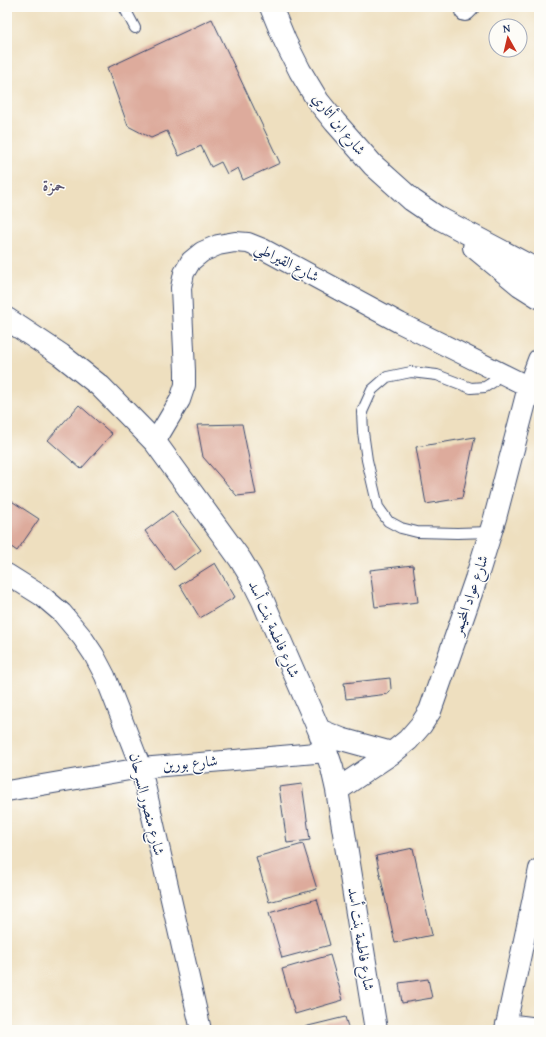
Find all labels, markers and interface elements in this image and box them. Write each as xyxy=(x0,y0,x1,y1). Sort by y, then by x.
north arrow xyxy=(488,18,528,58)
text: N xyxy=(502,20,512,37)
street label: شارع ابن أثاري xyxy=(305,88,371,161)
district label: حمزة xyxy=(42,173,66,197)
street label: شارع القيراطي xyxy=(250,236,323,290)
street label: شارع عواد المخيمر xyxy=(445,552,496,641)
street label: شارع فاطمة بنت أسد xyxy=(241,577,305,682)
street label: شارع منصور السرحان xyxy=(122,750,170,858)
street label: شارع بورين xyxy=(162,750,219,778)
street label: شارع فاطمة بنت أسد xyxy=(340,886,380,993)

